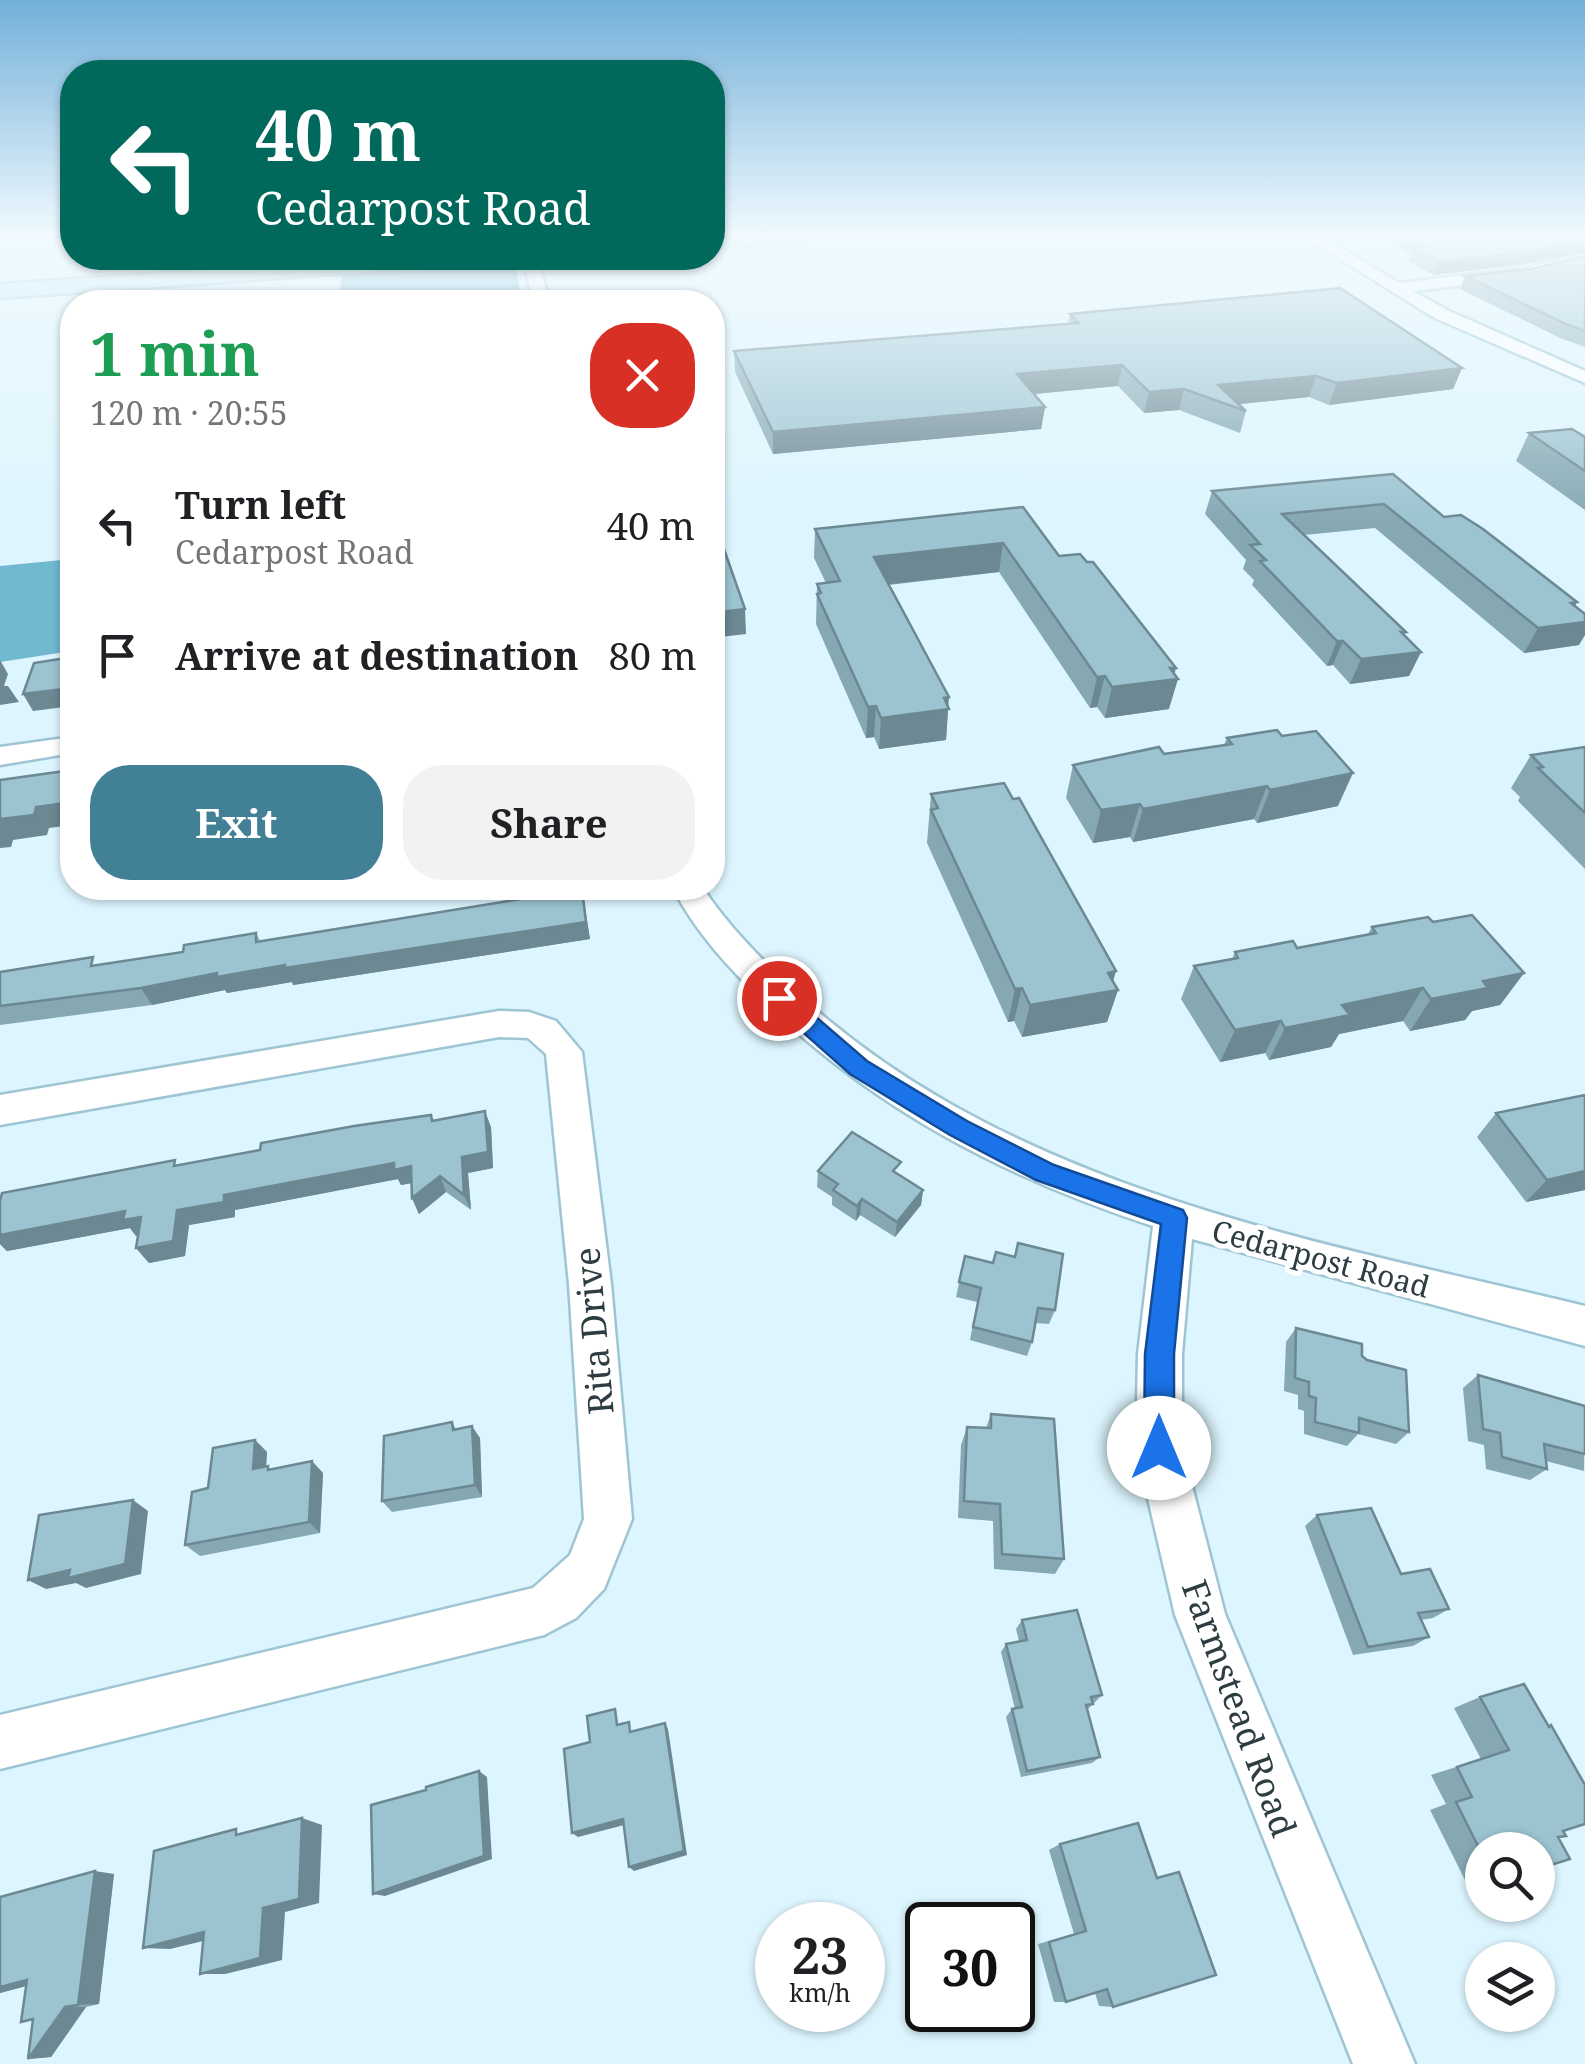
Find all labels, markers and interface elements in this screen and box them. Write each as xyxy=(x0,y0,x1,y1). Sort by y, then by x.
text: 40 m xyxy=(255,86,421,182)
icon: left xyxy=(90,100,220,230)
text: Cedarpost Road xyxy=(255,177,591,238)
text: 1 min xyxy=(90,312,260,394)
button: close xyxy=(590,323,695,428)
text: 120 m · 20:55 xyxy=(90,391,288,434)
text: Turn left xyxy=(175,478,346,530)
icon: left xyxy=(90,498,145,553)
text: 40 m xyxy=(607,499,695,551)
text: Cedarpost Road xyxy=(175,530,414,573)
icon: arrive xyxy=(90,628,145,683)
text: Arrive at destination xyxy=(175,629,579,681)
text: 80 m xyxy=(609,629,697,681)
button: Exit xyxy=(90,765,383,880)
button: Share xyxy=(403,765,695,880)
pin xyxy=(737,956,822,1041)
icon: arrive xyxy=(752,971,807,1026)
street label: Cedarpost Road xyxy=(1208,1209,1434,1307)
street label: Rita Drive xyxy=(562,1246,624,1416)
position arrow xyxy=(1107,1396,1211,1500)
street label: Farmstead Road xyxy=(1172,1573,1308,1843)
map controls xyxy=(1465,1832,1555,2032)
button: search xyxy=(1465,1832,1555,1922)
speed limit sign: 30 xyxy=(905,1902,1035,2032)
text: 23 xyxy=(792,1921,848,1989)
button: layers xyxy=(1465,1942,1555,2032)
text: km/h xyxy=(789,1975,851,2009)

